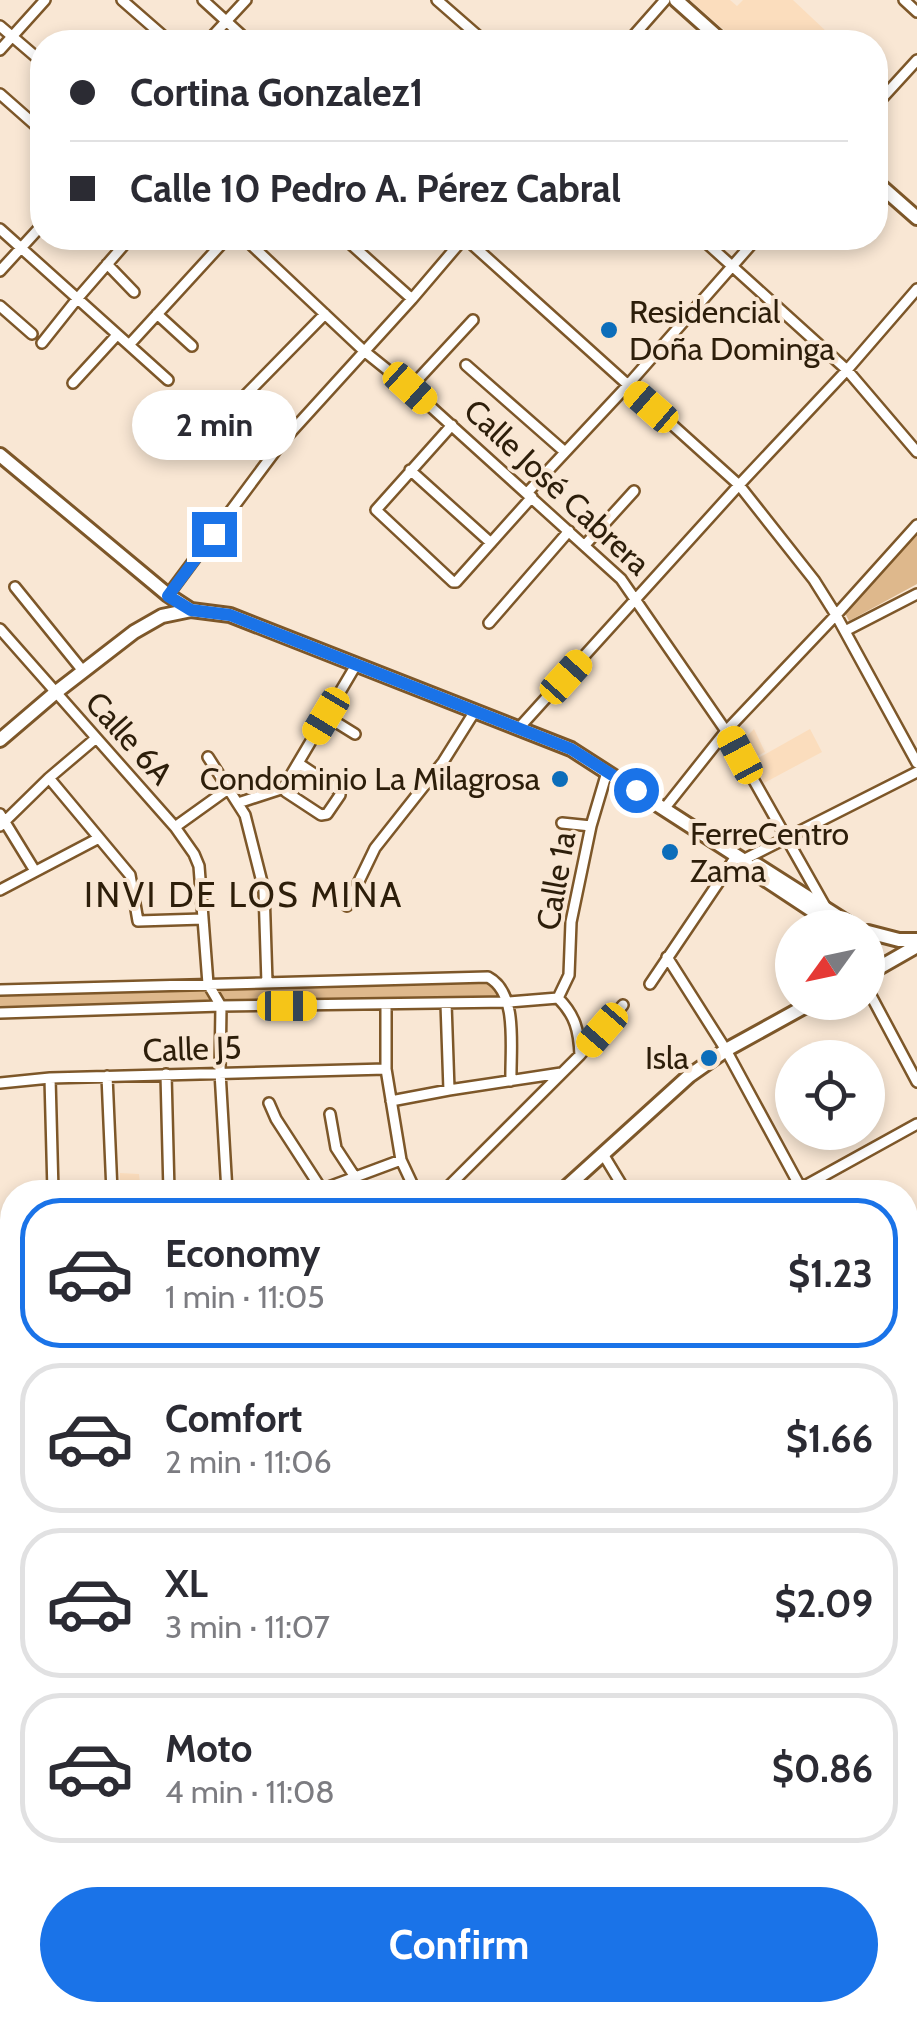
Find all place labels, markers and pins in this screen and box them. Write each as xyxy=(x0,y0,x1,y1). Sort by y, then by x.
place label: Residencial Doña Dominga xyxy=(629,292,835,368)
marker: Residencial Doña Dominga xyxy=(598,319,620,341)
place label: Condominio La Milagrosa xyxy=(200,759,541,798)
marker: Condominio La Milagrosa xyxy=(549,768,571,790)
place label: FerreCentro Zama xyxy=(690,814,849,890)
marker: FerreCentro Zama xyxy=(659,841,681,863)
place label: Isla xyxy=(645,1038,690,1077)
marker: Isla xyxy=(698,1047,720,1069)

